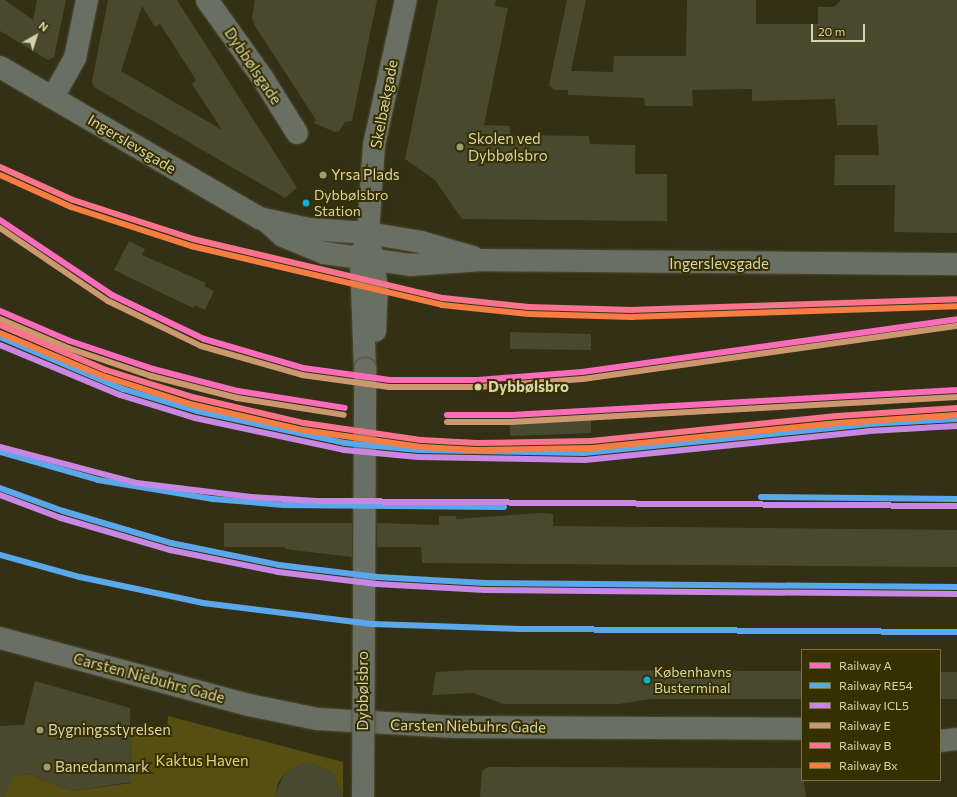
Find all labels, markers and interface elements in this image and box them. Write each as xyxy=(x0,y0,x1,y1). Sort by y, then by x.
north arrow xyxy=(16,16,56,56)
scale bar xyxy=(813,16,867,42)
text: N xyxy=(37,19,51,34)
street label: Dybbølsgade xyxy=(221,24,285,108)
text: 20 m xyxy=(818,24,845,38)
street label: Skelbækgade xyxy=(367,58,401,150)
street label: Ingerslevsgade xyxy=(85,111,179,177)
place label: Skolen ved Dybbølsbro xyxy=(468,129,548,164)
marker: Skolen ved Dybbølsbro xyxy=(455,142,465,152)
place label: Yrsa Plads xyxy=(331,166,400,184)
marker: Yrsa Plads xyxy=(318,170,328,180)
place label: Dybbølsbro Station xyxy=(314,187,388,220)
marker: Dybbølsbro Station xyxy=(301,198,311,208)
street label: Ingerslevsgade xyxy=(669,255,769,273)
place label: Dybbølsbro xyxy=(488,378,569,396)
marker: Dybbølsbro xyxy=(471,380,485,394)
street label: Carsten Niebuhrs Gade xyxy=(71,649,227,707)
legend xyxy=(801,649,941,781)
street label: Dybbølsbro xyxy=(354,651,372,731)
text: Railway A xyxy=(839,658,892,672)
place label: Københavns Busterminal xyxy=(654,664,732,696)
marker: Københavns Busterminal xyxy=(642,675,652,685)
text: Railway RE54 xyxy=(839,678,913,692)
text: Railway ICL5 xyxy=(839,698,909,712)
street label: Carsten Niebuhrs Gade xyxy=(390,716,546,736)
text: Railway E xyxy=(839,718,891,732)
place label: Bygningsstyrelsen xyxy=(48,721,171,739)
marker: Bygningsstyrelsen xyxy=(35,725,45,735)
text: Railway B xyxy=(839,738,891,752)
park label: Kaktus Haven xyxy=(155,752,249,770)
place label: Banedanmark xyxy=(55,758,149,776)
text: Railway Bx xyxy=(839,758,898,772)
marker: Banedanmark xyxy=(42,762,52,772)

